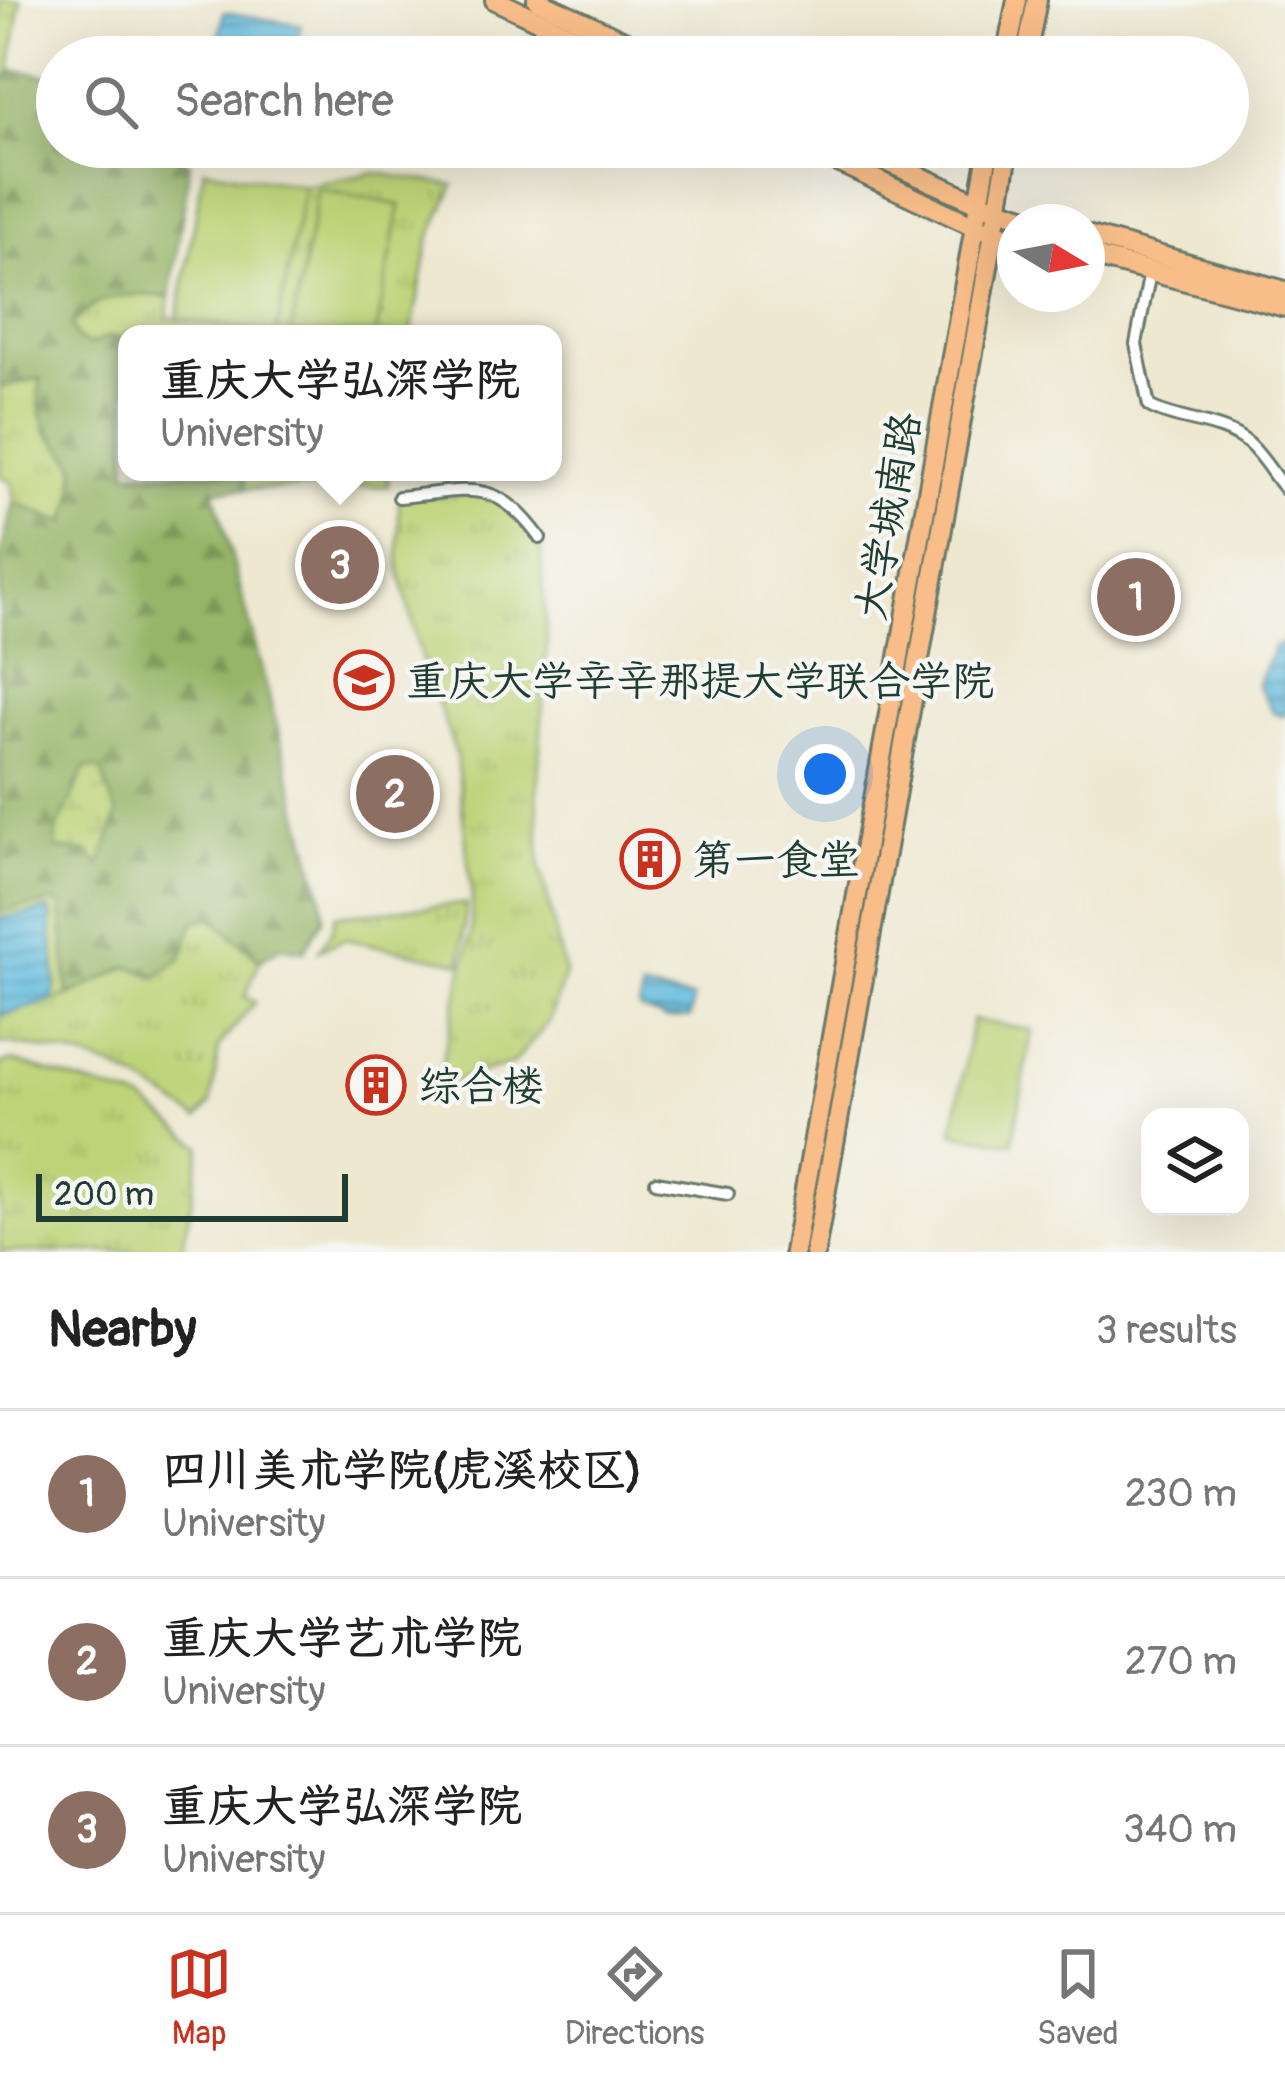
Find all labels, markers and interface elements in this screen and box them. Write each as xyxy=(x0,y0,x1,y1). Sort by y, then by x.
search box xyxy=(36,36,1249,168)
icon: search xyxy=(78,69,144,135)
text: Search here xyxy=(174,74,394,130)
north arrow xyxy=(997,204,1105,312)
popup xyxy=(118,325,562,481)
text: 重庆大学弘深学院 xyxy=(160,353,520,409)
street label: 大学城南路 xyxy=(845,408,933,624)
text: University xyxy=(160,409,323,458)
pin: 3 xyxy=(301,520,379,610)
pin: 1 xyxy=(1097,552,1175,642)
school or university icon: 重庆大学辛辛那提大学联合学院 xyxy=(333,649,395,711)
place label: 重庆大学辛辛那提大学联合学院 xyxy=(406,656,994,708)
your location xyxy=(795,744,855,804)
pin: 2 xyxy=(356,749,434,839)
building icon: 第一食堂 xyxy=(619,828,681,890)
place label: 第一食堂 xyxy=(692,835,860,887)
building icon: 综合楼 xyxy=(345,1054,407,1116)
place label: 综合楼 xyxy=(418,1061,544,1113)
map controls xyxy=(1141,1108,1249,1216)
button: layers xyxy=(1141,1108,1249,1216)
scale bar xyxy=(36,1168,348,1221)
text: 200 m xyxy=(54,1174,154,1215)
text: Nearby xyxy=(48,1298,196,1362)
text: 3 results xyxy=(1096,1306,1237,1355)
text: 四川美术学院(虎溪校区) xyxy=(162,1443,642,1499)
text: 1 xyxy=(79,1469,95,1518)
text: 230 m xyxy=(1125,1469,1237,1518)
text: University xyxy=(162,1499,325,1548)
text: 重庆大学艺术学院 xyxy=(162,1611,522,1667)
text: 2 xyxy=(76,1637,98,1686)
text: 270 m xyxy=(1125,1637,1237,1686)
text: University xyxy=(162,1667,325,1716)
text: 重庆大学弘深学院 xyxy=(162,1779,522,1835)
text: 3 xyxy=(76,1805,98,1854)
text: 340 m xyxy=(1123,1805,1237,1854)
text: University xyxy=(162,1835,325,1884)
tab: Map xyxy=(166,1941,232,2054)
tab: Directions xyxy=(565,1941,705,2054)
tab: Saved xyxy=(1037,1941,1119,2054)

